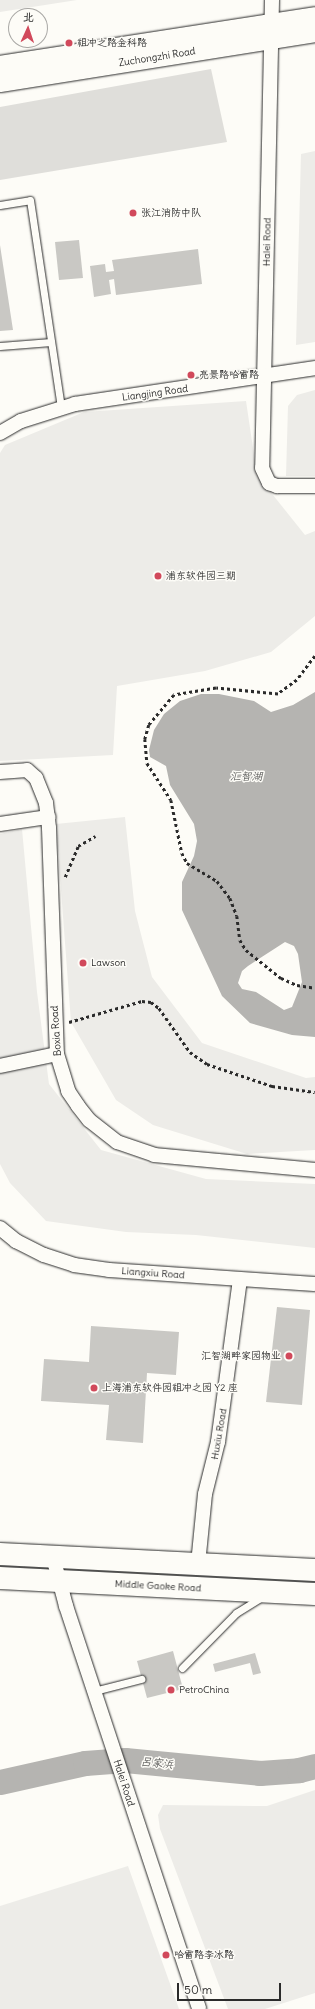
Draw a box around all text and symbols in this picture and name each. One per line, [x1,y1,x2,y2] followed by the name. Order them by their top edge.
[8,8,48,48] north arrow
[23,10,34,24] text: 北
[77,37,147,49] place label: 祖冲之路金科路
[64,38,74,48] marker: 祖冲之路金科路
[118,45,196,69] street label: Zuchongzhi Road
[141,207,201,219] place label: 张江消防中队
[128,208,138,218] marker: 张江消防中队
[261,218,273,266] street label: Halei Road
[199,369,259,381] place label: 亮景路哈雷路
[186,370,196,380] marker: 亮景路哈雷路
[121,382,189,404] street label: Liangjing Road
[166,570,236,582] place label: 浦东软件园三期
[153,571,163,581] marker: 浦东软件园三期
[230,769,262,783] water label: 汇智湖
[91,957,126,969] place label: Lawson
[78,958,88,968] marker: Lawson
[48,1005,64,1057] street label: Boxia Road
[121,1265,185,1281] street label: Liangxiu Road
[201,1350,281,1362] place label: 汇智湖畔家园物业
[284,1351,294,1361] marker: 汇智湖畔家园物业
[102,1382,238,1394] place label: 上海浦东软件园祖冲之园 Y2 座
[89,1383,99,1393] marker: 上海浦东软件园祖冲之园 Y2 座
[209,1407,229,1461] street label: Huxiu Road
[114,1578,202,1594] street label: Middle Gaoke Road
[179,1684,229,1696] place label: PetroChina
[166,1685,176,1695] marker: PetroChina
[140,1755,174,1771] water label: 吕家浜
[111,1758,137,1808] street label: Halei Road
[174,1949,234,1961] place label: 哈雷路李冰路
[161,1950,171,1960] marker: 哈雷路李冰路
[179,1975,283,2001] scale bar
[184,1982,212,1997] text: 50 m

